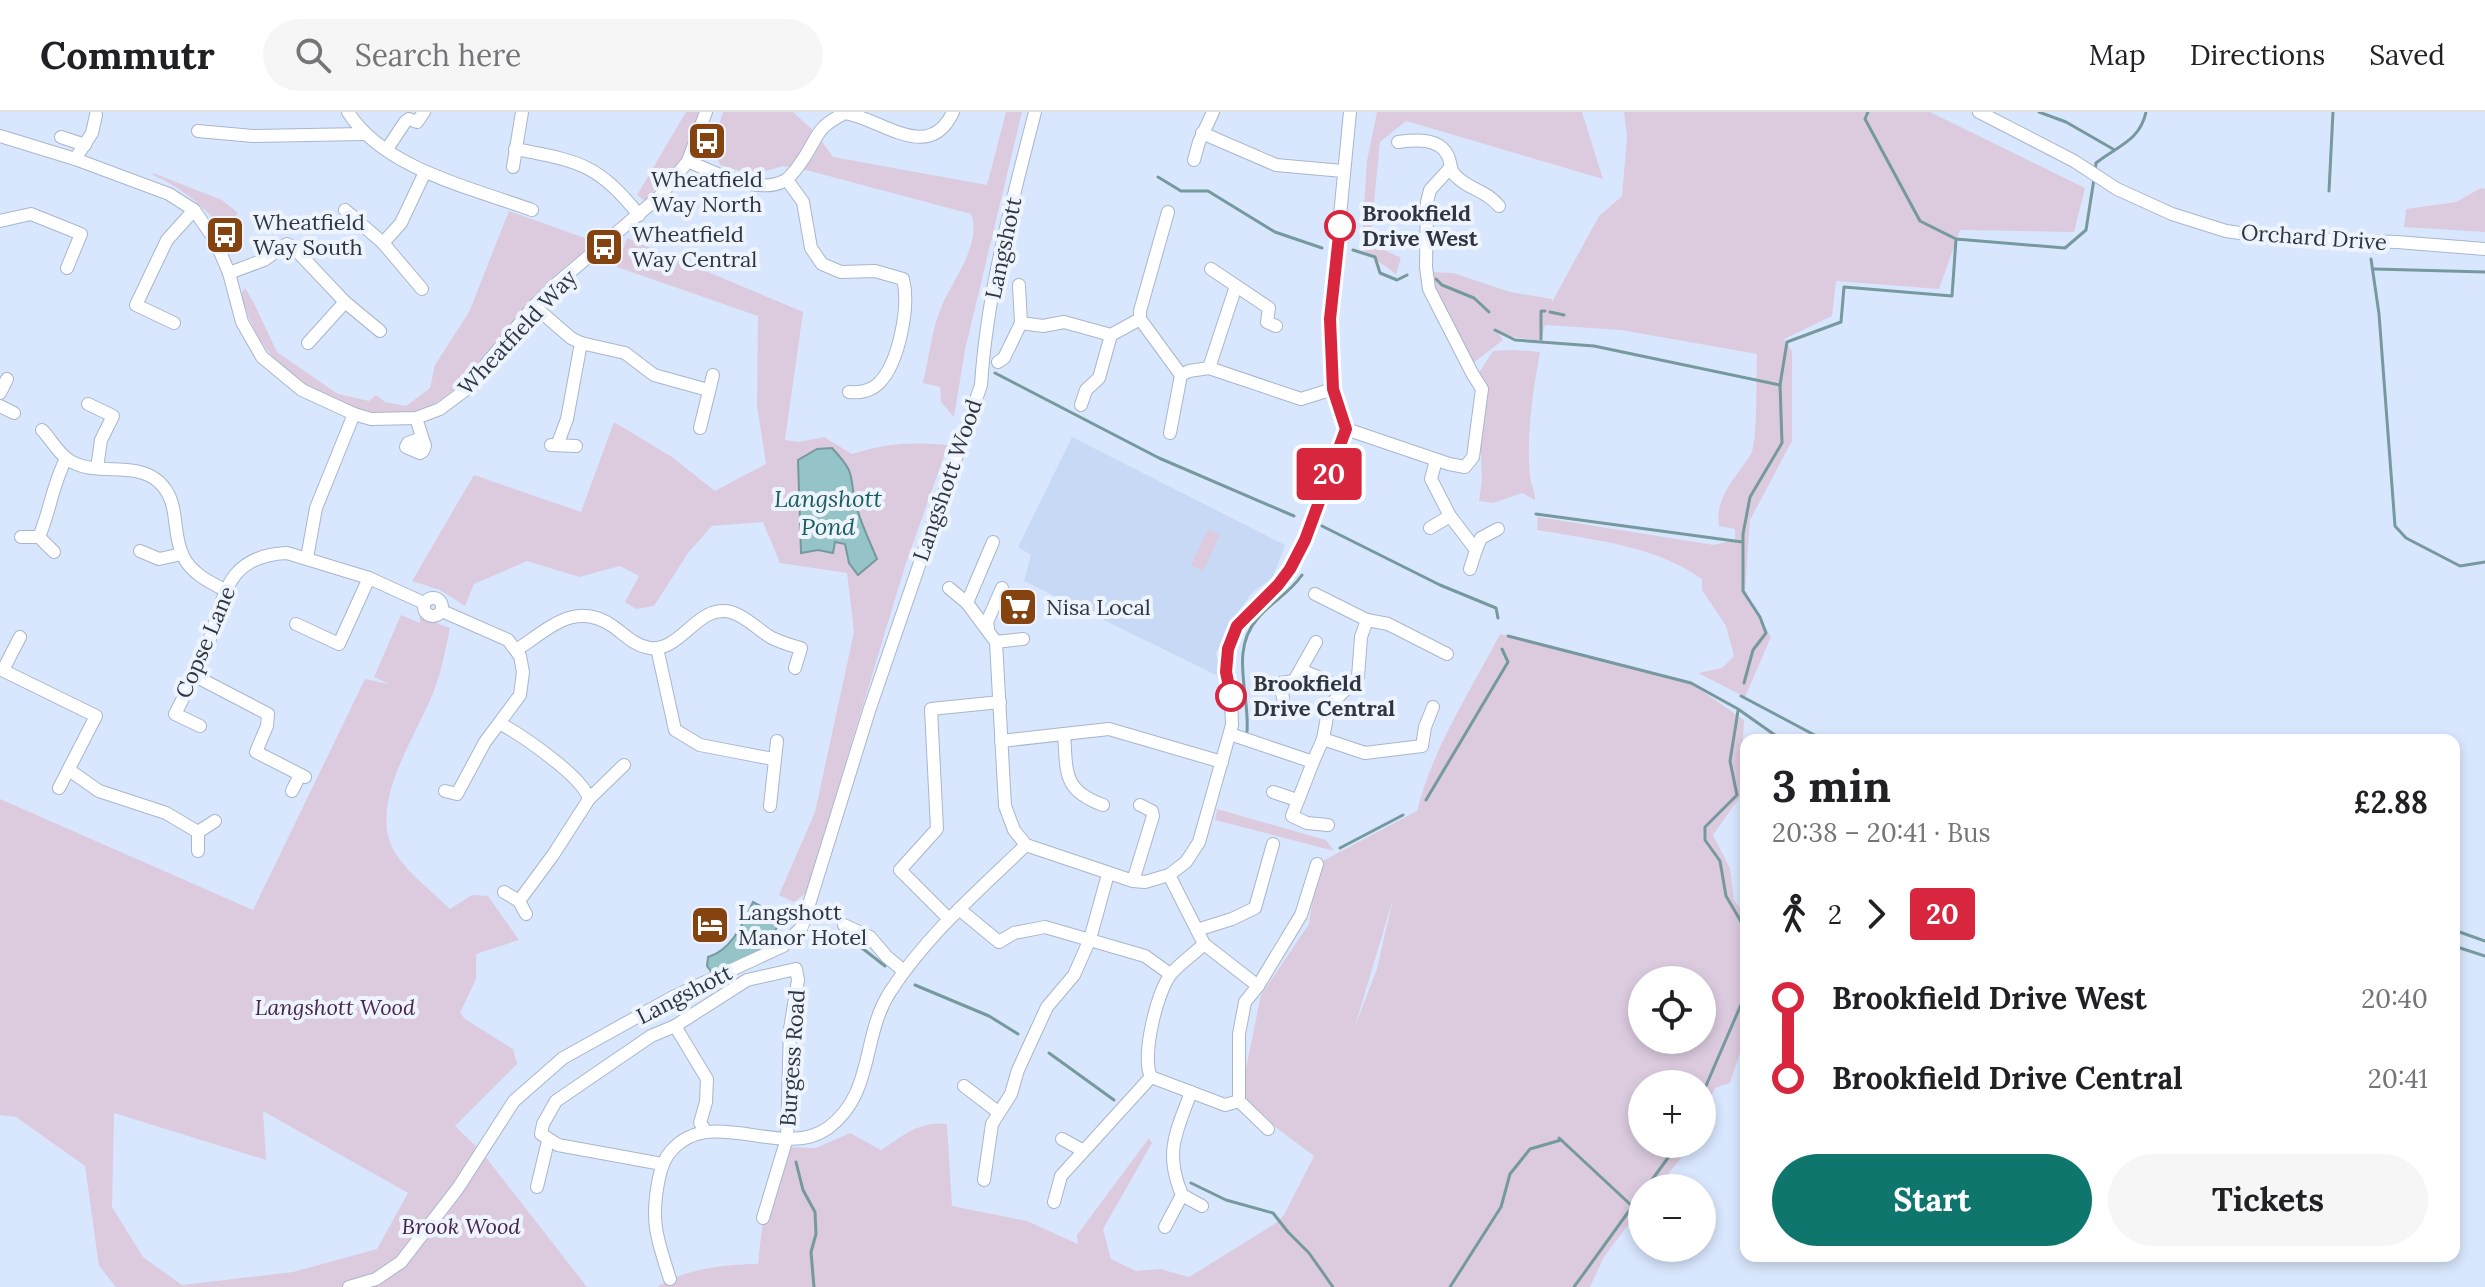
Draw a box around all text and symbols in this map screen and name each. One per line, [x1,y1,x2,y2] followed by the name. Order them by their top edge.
[263,19,823,91] search box
[40,31,215,79] text: Commutr
[291,33,335,77] icon: search
[355,36,521,74] text: Search here
[2089,37,2146,73] text: Map
[2190,37,2325,73] text: Directions
[2369,37,2445,73] text: Saved
[686,120,728,162] bus stop icon: Wheatfield Way North
[651,165,763,218] place label: Wheatfield Way North
[979,194,1028,302] street label: Langshott
[1362,199,1479,252] place label: Brookfield Drive West
[253,208,365,261] place label: Wheatfield Way South
[1325,211,1355,241] marker: Brookfield Drive West
[204,214,246,256] bus stop icon: Wheatfield Way South
[2240,218,2388,256] street label: Orchard Drive
[632,220,757,273] place label: Wheatfield Way Central
[583,226,625,268] bus stop icon: Wheatfield Way Central
[452,263,583,401] street label: Wheatfield Way
[906,395,988,565] street label: Langshott Wood
[1293,448,1365,500] line badge: 20
[1313,456,1345,492] text: 20
[774,483,882,542] water label: Langshott Pond
[169,582,241,702] street label: Copse Lane
[997,586,1039,628] supermarket icon: Nisa Local
[1046,593,1151,621] place label: Nisa Local
[1253,669,1395,722] place label: Brookfield Drive Central
[1216,681,1246,711] marker: Brookfield Drive Central
[1772,758,1891,814] text: 3 min
[2354,783,2428,821] text: £2.88
[1772,816,1991,849] text: 20:38 – 20:41 · Bus
[1772,892,1816,936] icon: walk
[1854,892,1898,936] icon: forward
[1926,896,1959,932] text: 20
[738,898,867,951] place label: Langshott Manor Hotel
[1828,898,1842,931] text: 2
[689,904,731,946] hotel icon: Langshott Manor Hotel
[632,958,737,1030] street label: Langshott
[1628,966,1716,1262] map controls
[1628,966,1716,1054] button: locate
[1832,979,2147,1017] text: Brookfield Drive West
[2361,982,2428,1015] text: 20:40
[773,989,811,1127] street label: Burgess Road
[255,993,416,1021] park label: Langshott Wood
[1832,1059,2183,1097] text: Brookfield Drive Central
[2368,1062,2428,1095] text: 20:41
[1628,1070,1716,1158] button: +
[1772,1154,2092,1246] button: Start
[2108,1154,2428,1246] button: Tickets
[1628,1174,1716,1262] button: −
[401,1212,521,1240] park label: Brook Wood

